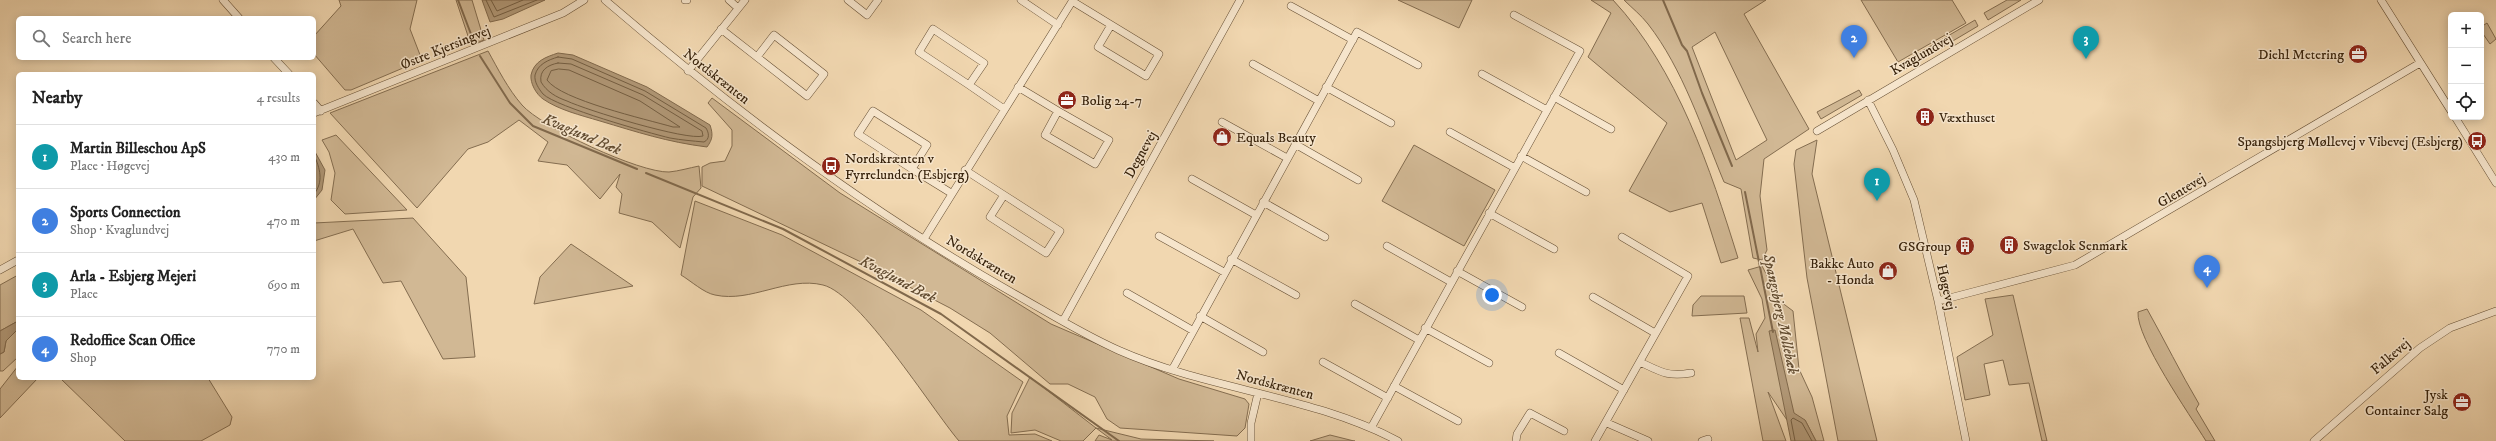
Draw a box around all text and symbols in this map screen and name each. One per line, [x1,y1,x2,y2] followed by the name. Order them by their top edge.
[2448,12,2484,120] map controls
[2448,12,2484,48] button: +
[16,16,316,60] search box
[398,22,493,74] street label: Østre Kjersingvej
[1841,25,1867,58] pin: 2
[2073,26,2099,59] pin: 3
[30,27,52,49] icon: search
[62,29,131,48] text: Search here
[1887,30,1956,80] street label: Kvaglundvej
[2347,43,2369,65] office icon: Diehl Metering
[679,45,754,109] street label: Nordskrænten
[2258,46,2344,64] place label: Diehl Metering
[2448,48,2484,84] button: −
[2448,84,2484,120] button: locate
[32,87,82,109] text: Nearby
[1056,89,1078,111] office icon: Bolig 24-7
[257,90,300,106] text: 4 results
[1081,92,1142,110] place label: Bolig 24-7
[1914,106,1936,128] building icon: Væxthuset
[539,109,625,160] water label: Kvaglund Bæk
[1938,109,1996,127] place label: Væxthuset
[1211,126,1233,148] shop icon: Equals Beauty
[1121,128,1161,181] street label: Degnevej
[1236,129,1316,147] place label: Equals Beauty
[2466,130,2488,152] bus stop icon: Spangsbjerg Møllevej v Vibevej (Esbjerg)
[2237,133,2463,151] place label: Spangsbjerg Møllevej v Vibevej (Esbjerg)
[70,139,206,158] text: Martin Billeschou ApS
[43,149,47,165] text: 1
[268,149,300,165] text: 430 m
[845,150,969,184] place label: Nordskrænten v Fyrrelunden (Esbjerg)
[820,155,842,177] bus stop icon: Nordskrænten v Fyrrelunden (Esbjerg)
[70,158,150,174] text: Place · Høgevej
[1864,168,1890,201] pin: 1
[2154,170,2209,212] street label: Glentevej
[70,203,181,222] text: Sports Connection
[42,213,48,229] text: 2
[267,213,300,229] text: 470 m
[70,222,169,238] text: Shop · Kvaglundvej
[943,232,1021,288] street label: Nordskrænten
[1998,234,2020,256] building icon: Swagelok Senmark
[1954,235,1976,257] building icon: GSGroup
[2023,237,2128,255] place label: Swagelok Senmark
[1898,238,1951,256] place label: GSGroup
[855,251,940,308] water label: Kvaglund Bæk
[1758,251,1803,377] water label: Spangsbjerg Møllebæk
[1810,255,1874,289] place label: Bakke Auto - Honda
[2194,255,2220,288] pin: 4
[1877,260,1899,282] shop icon: Bakke Auto - Honda
[1932,263,1960,312] street label: Høgevej
[70,267,196,286] text: Arla - Esbjerg Mejeri
[43,277,47,293] text: 3
[267,277,300,293] text: 690 m
[1482,285,1502,305] your location
[70,286,98,302] text: Place
[70,331,195,350] text: Redoffice Scan Office
[2367,335,2414,379] street label: Falkevej
[41,341,49,357] text: 4
[267,341,300,357] text: 770 m
[70,350,96,366] text: Shop
[1234,366,1316,404] street label: Nordskrænten
[2365,386,2448,420] place label: Jysk Container Salg
[2451,391,2473,413] office icon: Jysk Container Salg

